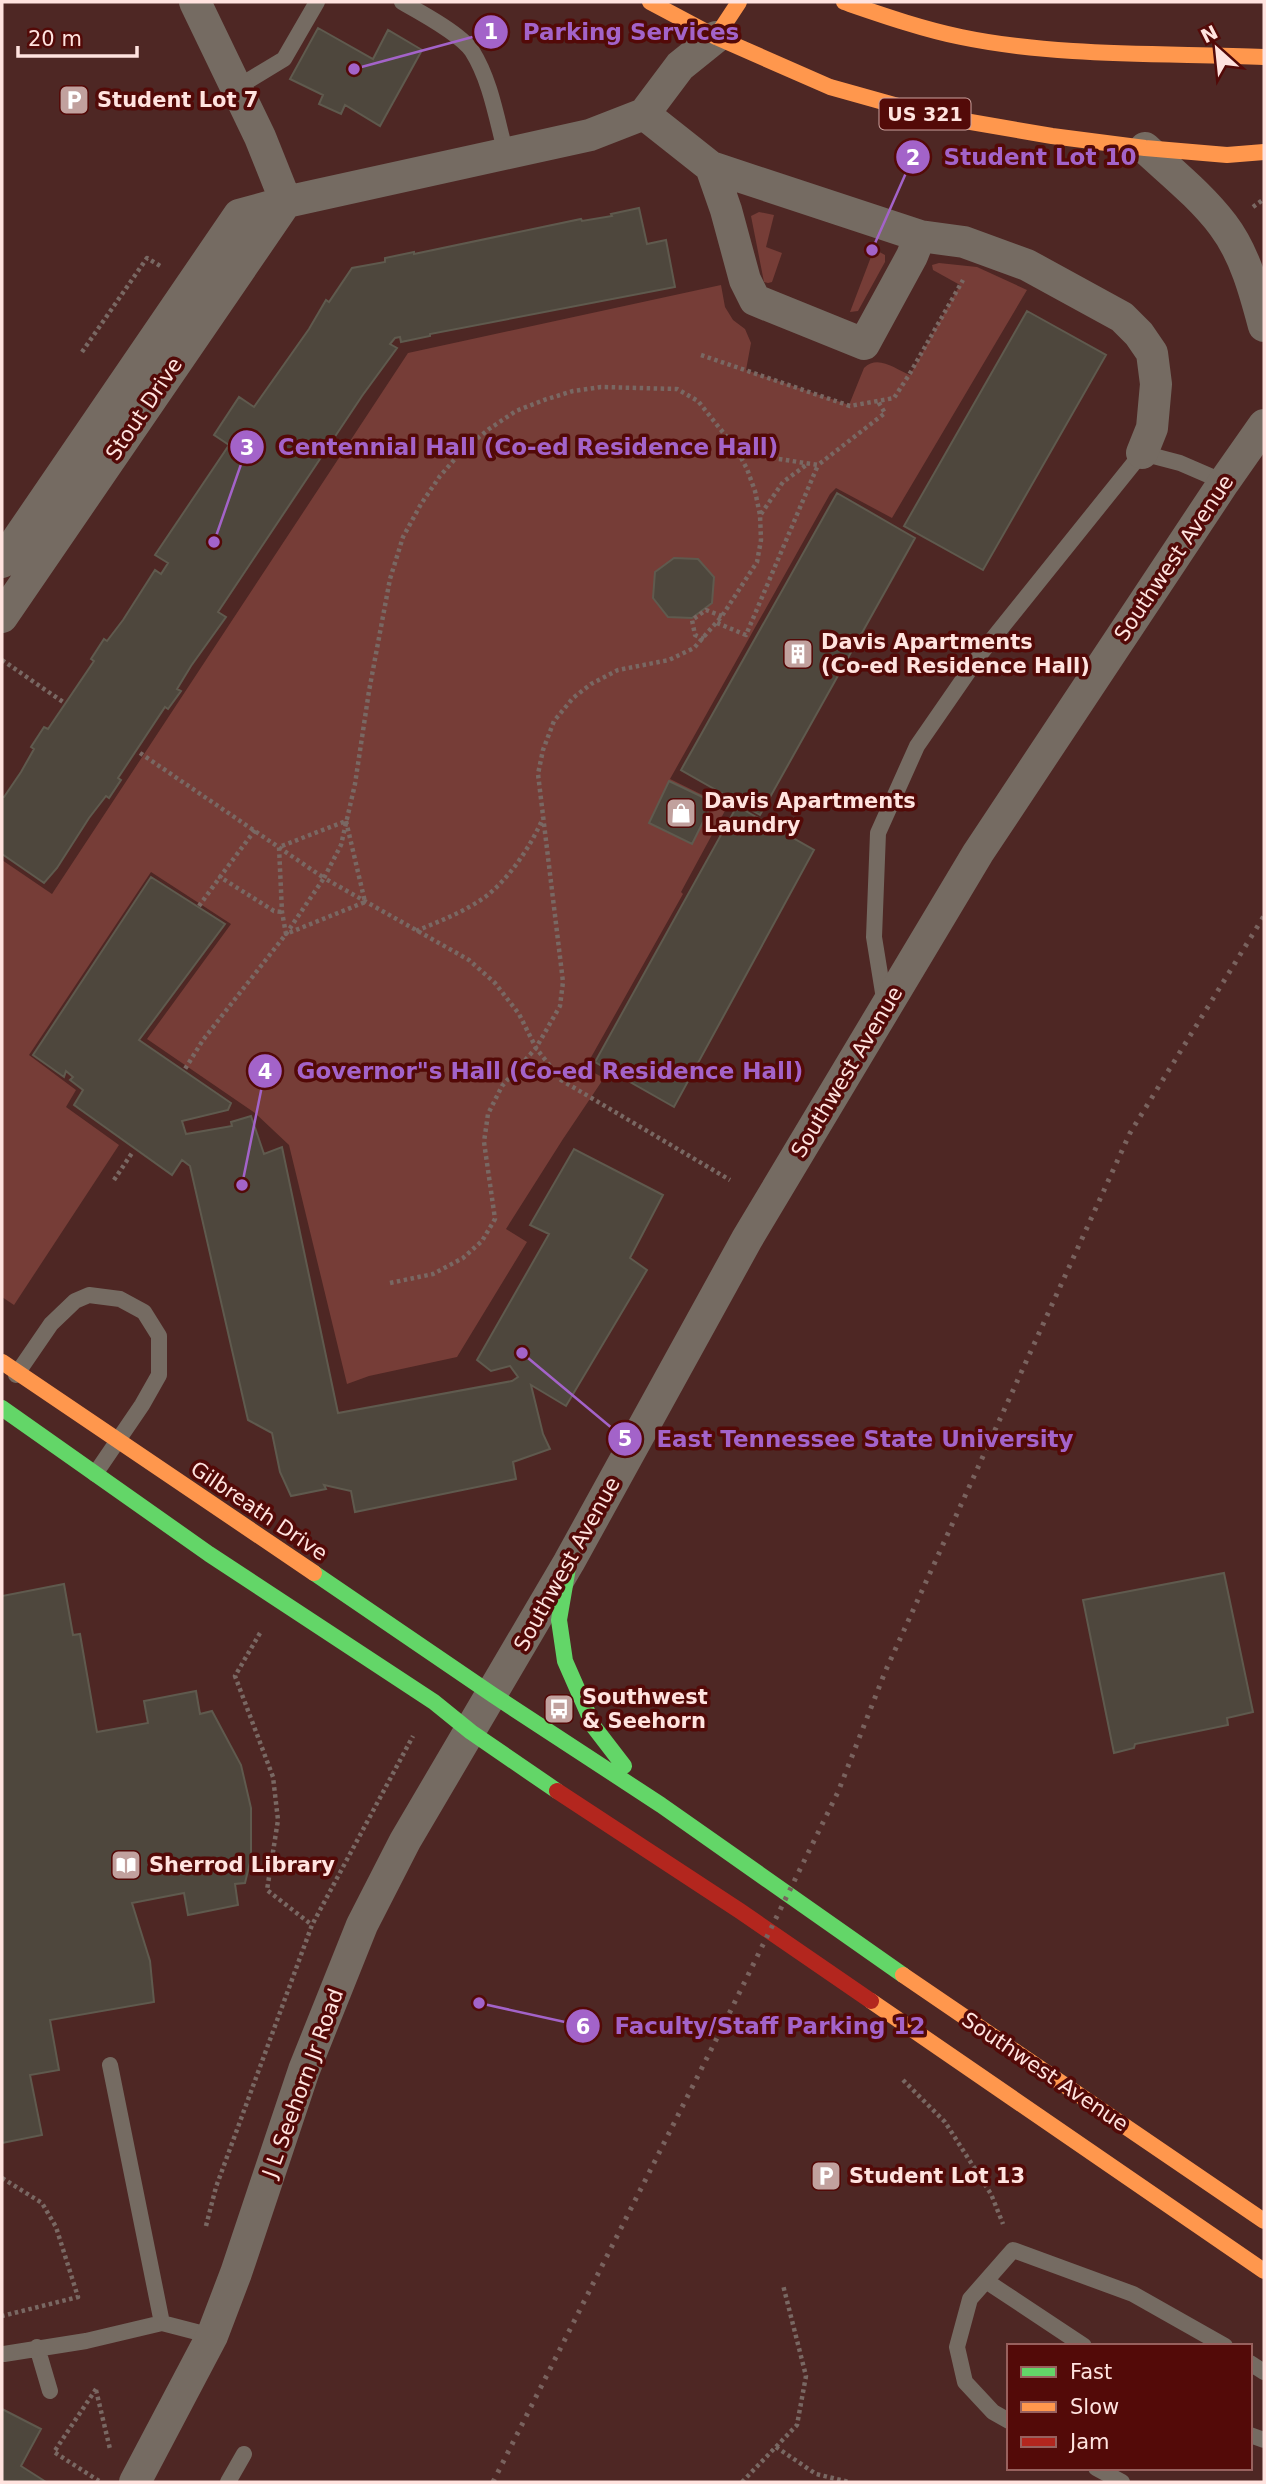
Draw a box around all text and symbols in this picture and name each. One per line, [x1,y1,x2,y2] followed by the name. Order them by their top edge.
[473,10,753,54] callout: Parking Services
[18,14,136,58] scale bar
[1182,14,1252,84] north arrow
[523,19,739,45] text: Parking Services
[484,20,498,44] text: 1
[1197,20,1221,47] text: N
[28,27,82,51] text: 20 m
[57,83,91,117] parking icon: Student Lot 7
[97,88,258,112] place label: Student Lot 7
[880,98,970,130] road number: US 321
[895,135,1151,179] callout: Student Lot 10
[944,144,1136,170] text: Student Lot 10
[906,146,920,170] text: 2
[101,353,187,465] street label: Stout Drive
[229,425,793,469] callout: Centennial Hall (Co-ed Residence Hall)
[278,434,778,460] text: Centennial Hall (Co-ed Residence Hall)
[240,436,254,460] text: 3
[1110,470,1238,646] street label: Southwest Avenue
[821,630,1090,678] place label: Davis Apartments (Co-ed Residence Hall)
[781,637,815,671] building icon: Davis Apartments (Co-ed Residence Hall)
[704,789,916,837] place label: Davis Apartments Laundry
[664,796,698,830] shop icon: Davis Apartments Laundry
[786,982,908,1162] street label: Southwest Avenue
[247,1049,817,1093] callout: Governor"s Hall (Co-ed Residence Hall)
[297,1058,803,1084] text: Governor"s Hall (Co-ed Residence Hall)
[258,1060,272,1084] text: 4
[607,1417,1088,1461] callout: East Tennessee State University
[656,1426,1074,1452] text: East Tennessee State University
[618,1427,632,1451] text: 5
[186,1456,332,1566] street label: Gilbreath Drive
[509,1473,625,1655] street label: Southwest Avenue
[582,1685,708,1733] place label: Southwest & Seehorn
[542,1692,576,1726] bus stop icon: Southwest & Seehorn
[109,1848,143,1882] library icon: Sherrod Library
[149,1853,335,1877] place label: Sherrod Library
[257,1985,348,2182] street label: J L Seehorn Jr Road
[566,2004,940,2048] callout: Faculty/Staff Parking 12
[957,2008,1133,2136] street label: Southwest Avenue
[614,2013,926,2039] text: Faculty/Staff Parking 12
[576,2015,590,2039] text: 6
[809,2159,843,2193] parking icon: Student Lot 13
[849,2164,1025,2188] place label: Student Lot 13
[1007,2344,1252,2470] legend
[1070,2360,1112,2384] text: Fast
[1070,2395,1119,2419] text: Slow
[1068,2430,1110,2454] text: Jam

